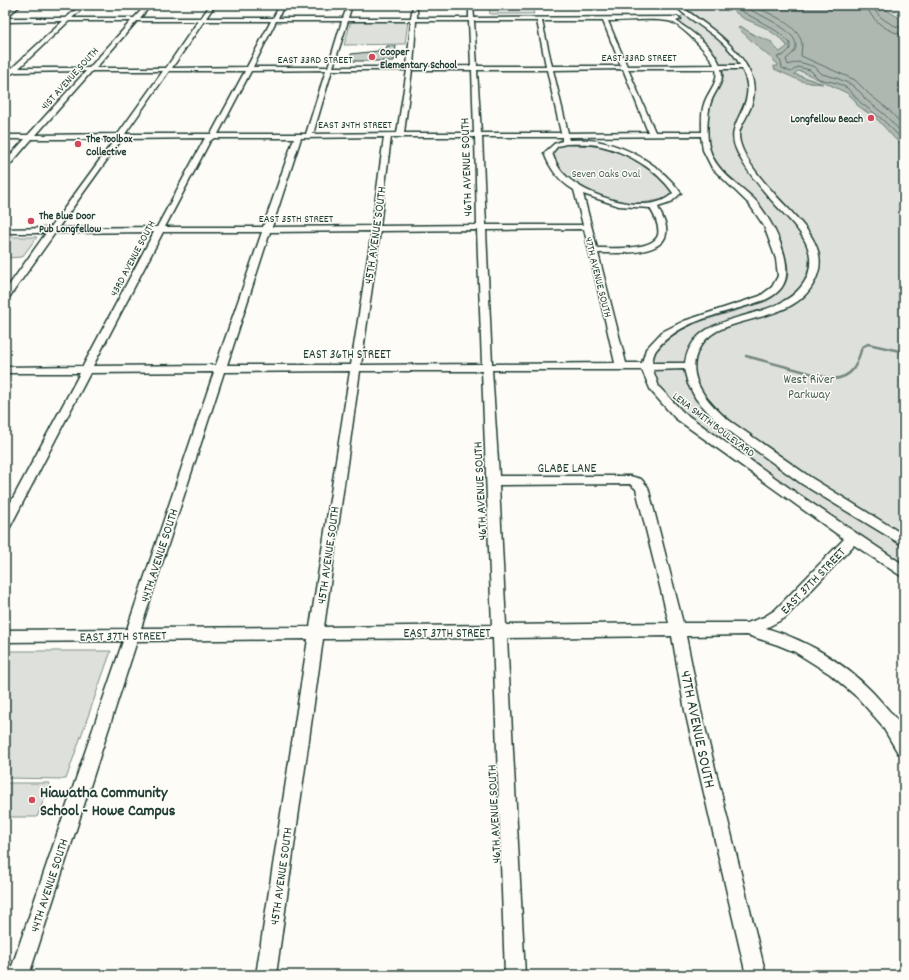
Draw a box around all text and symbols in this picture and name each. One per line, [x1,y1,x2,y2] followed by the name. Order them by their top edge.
[38,44,103,114] street label: 41ST AVENUE SOUTH
[380,45,457,74] place label: Cooper Elementary School
[601,51,677,67] street label: EAST 33RD STREET
[367,52,377,62] marker: Cooper Elementary School
[277,53,353,69] street label: EAST 33RD STREET
[791,112,863,128] place label: Longfellow Beach
[866,113,876,123] marker: Longfellow Beach
[456,117,479,217] street label: 46TH AVENUE SOUTH
[318,118,392,134] street label: EAST 34TH STREET
[86,132,133,161] place label: The Toolbox Collective
[73,139,83,149] marker: The Toolbox Collective
[572,167,641,183] park label: Seven Oaks Oval
[360,185,393,285] street label: 45TH AVENUE SOUTH
[39,209,101,238] place label: The Blue Door Pub Longfellow
[259,212,334,228] street label: EAST 35TH STREET
[26,216,36,226] marker: The Blue Door Pub Longfellow
[107,218,161,300] street label: 43RD AVENUE SOUTH
[579,236,615,319] street label: 47TH AVENUE SOUTH
[303,346,391,365] street label: EAST 36TH STREET
[783,371,835,405] park label: West River Parkway
[668,389,758,462] street label: LENA SMITH BOULEVARD
[469,441,494,541] street label: 46TH AVENUE SOUTH
[538,460,596,479] street label: GLABE LANE
[313,505,346,605] street label: 45TH AVENUE SOUTH
[136,506,185,605] street label: 44TH AVENUE SOUTH
[777,544,851,620] street label: EAST 37TH STREET
[404,625,490,644] street label: EAST 37TH STREET
[80,627,167,648] street label: EAST 37TH STREET
[673,669,720,791] street label: 47TH AVENUE SOUTH
[483,764,508,864] street label: 46TH AVENUE SOUTH
[40,782,176,823] place label: Hiawatha Community School - Howe Campus
[27,795,37,805] marker: Hiawatha Community School - Howe Campus
[266,826,299,926] street label: 45TH AVENUE SOUTH
[26,836,75,935] street label: 44TH AVENUE SOUTH

